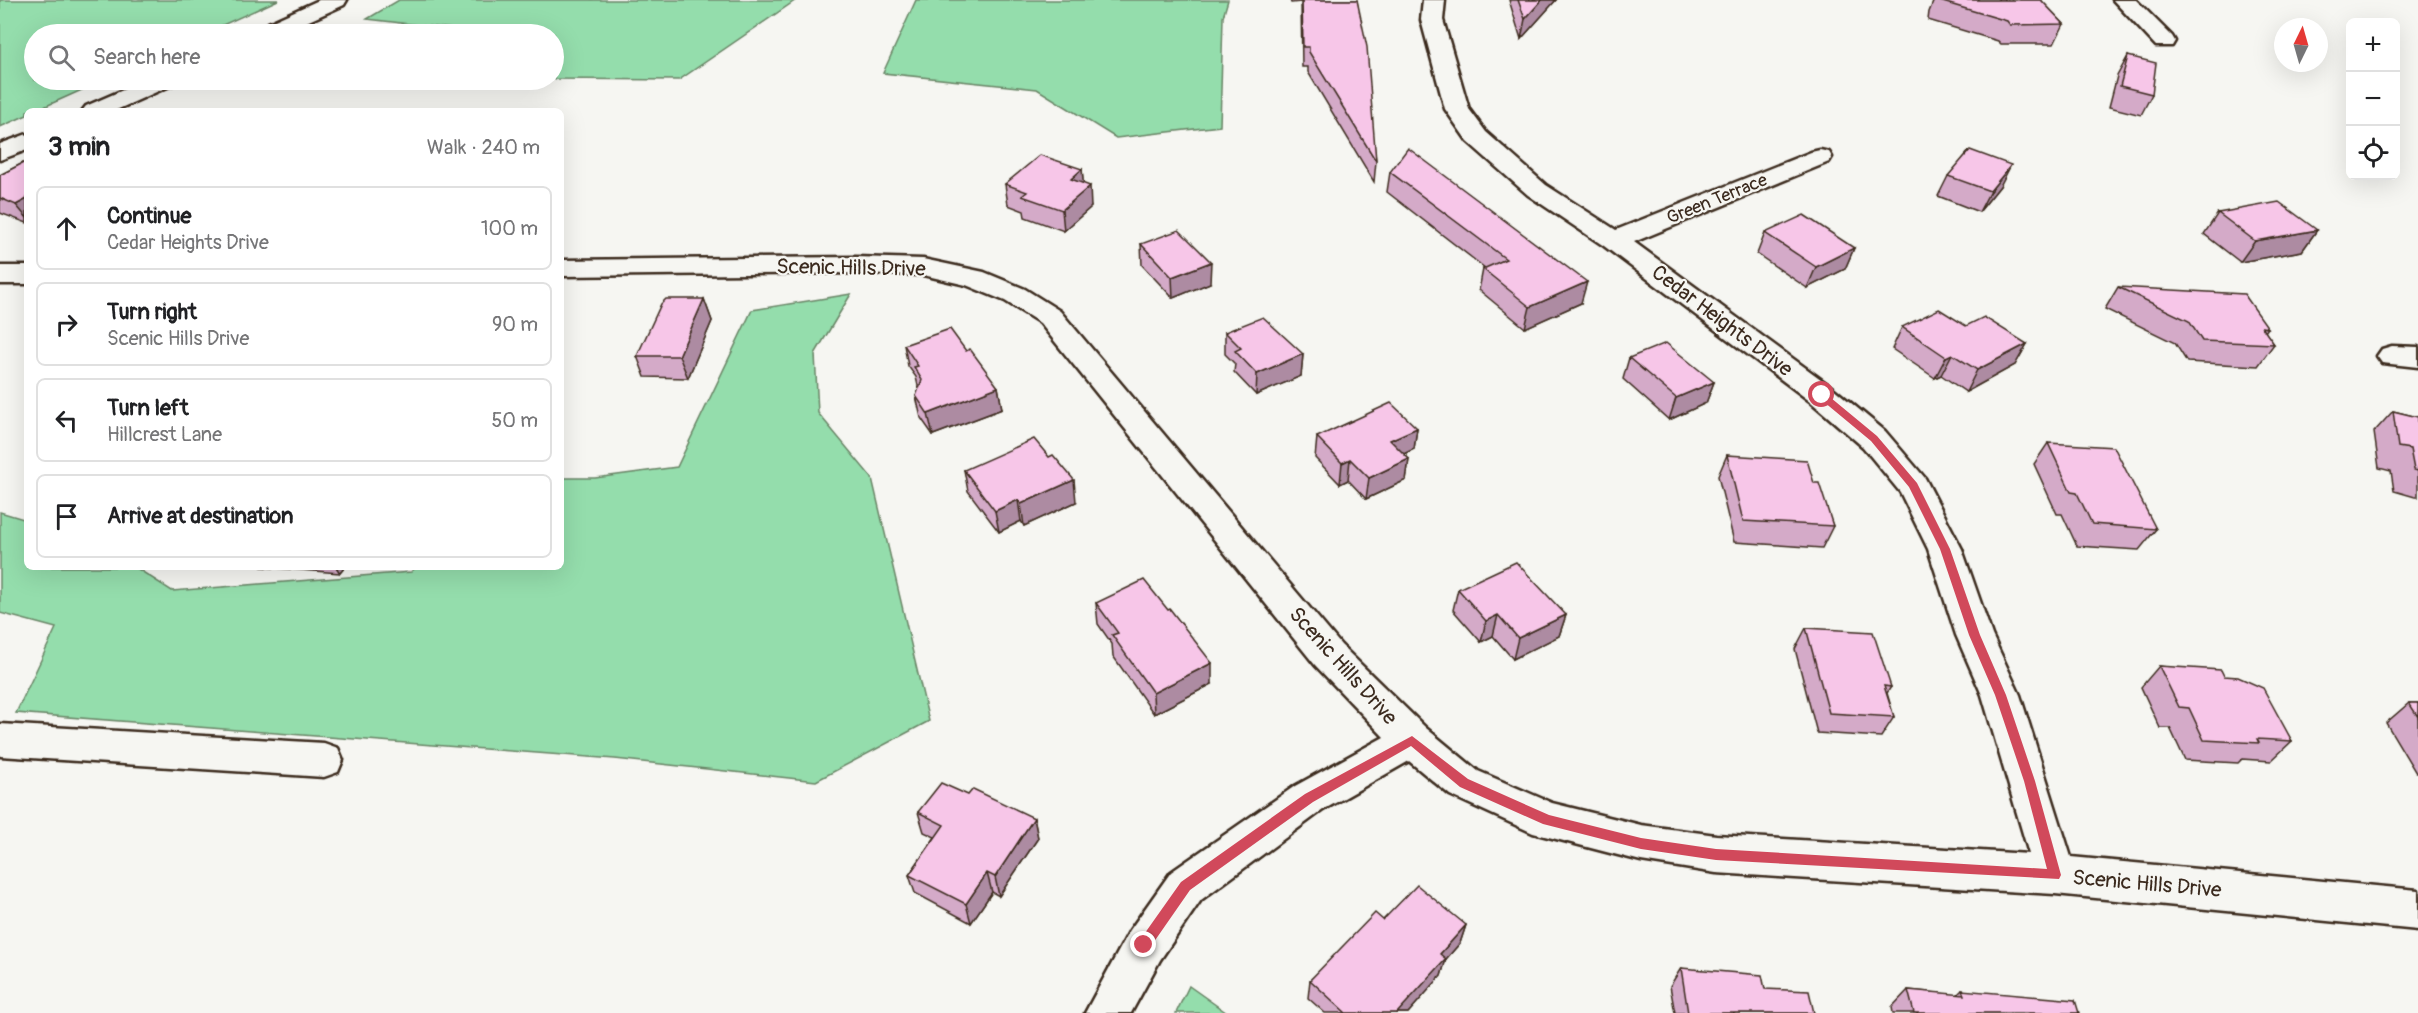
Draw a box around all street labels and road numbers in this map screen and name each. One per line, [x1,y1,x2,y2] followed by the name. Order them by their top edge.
[1663,168,1771,230] street label: Green Terrace
[776,253,927,283] street label: Scenic Hills Drive
[1646,259,1798,383] street label: Cedar Heights Drive
[1283,601,1403,731] street label: Scenic Hills Drive
[2071,864,2223,904] street label: Scenic Hills Drive

